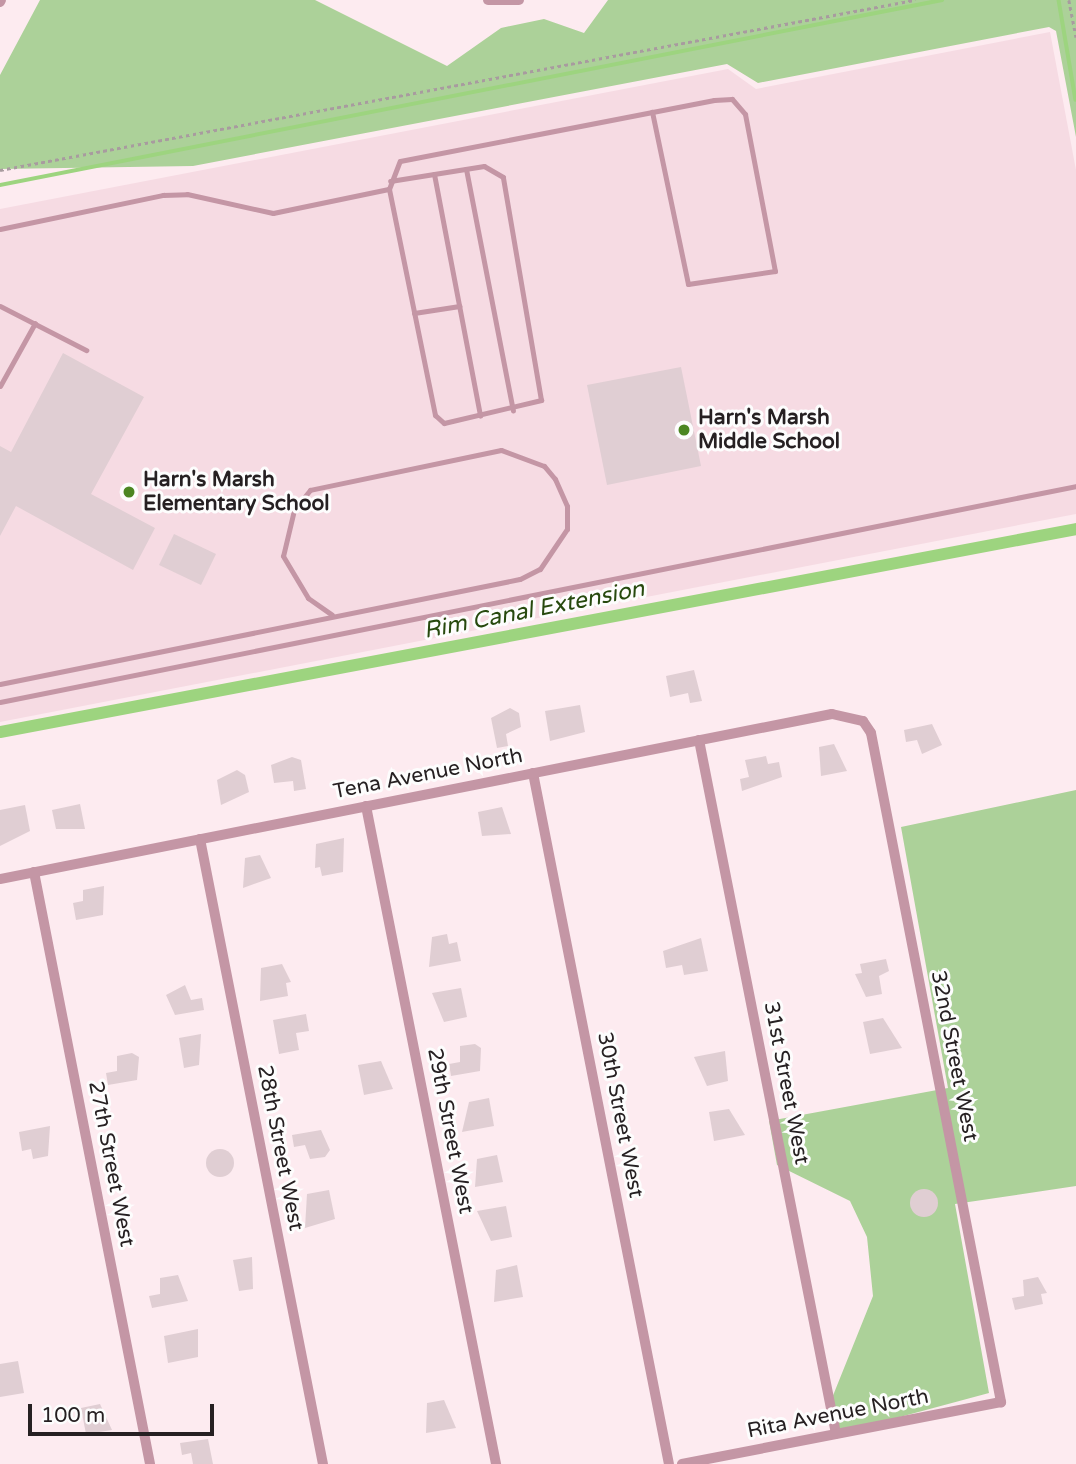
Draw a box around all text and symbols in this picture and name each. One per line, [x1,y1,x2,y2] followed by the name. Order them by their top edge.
[698,405,840,455] place label: Harn's Marsh Middle School
[676,422,692,438] marker: Harn's Marsh Middle School
[143,467,330,517] place label: Harn's Marsh Elementary School
[121,484,137,500] marker: Harn's Marsh Elementary School
[421,575,647,645] water label: Rim Canal Extension
[331,743,525,805] street label: Tena Avenue North
[925,968,983,1144] street label: 32nd Street West
[758,999,814,1167] street label: 31st Street West
[592,1030,648,1200] street label: 30th Street West
[422,1046,478,1216] street label: 29th Street West
[252,1063,308,1233] street label: 28th Street West
[83,1079,139,1249] street label: 27th Street West
[745,1384,931,1444] street label: Rita Avenue North
[32,1390,217,1434] scale bar
[41,1403,105,1428] text: 100 m

